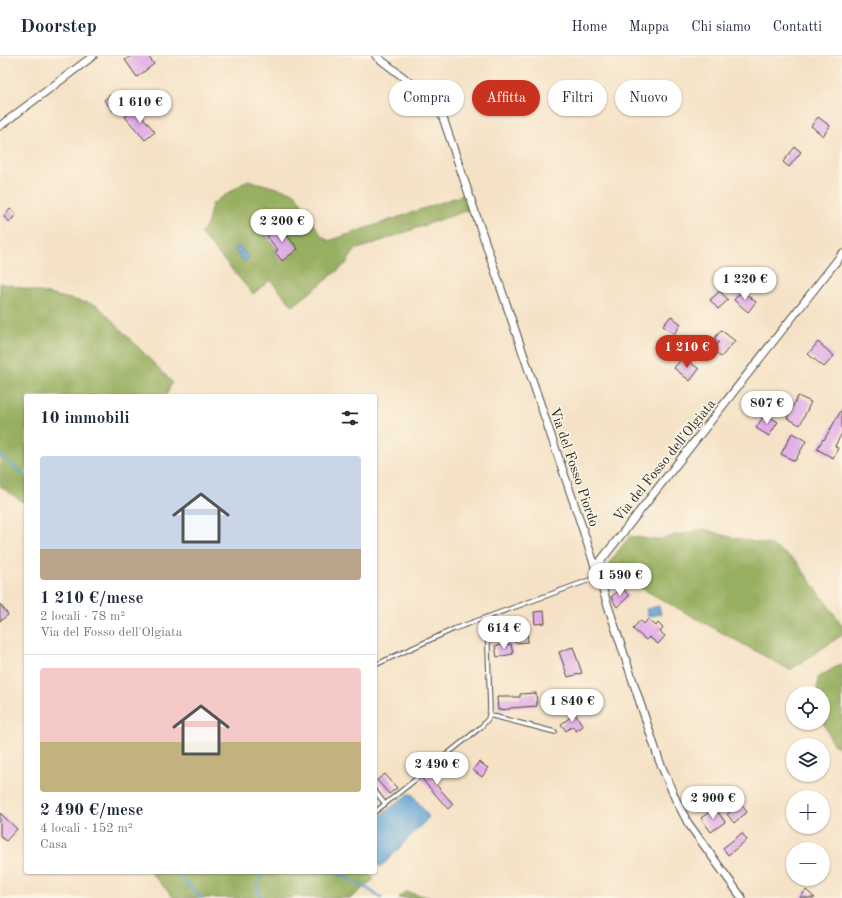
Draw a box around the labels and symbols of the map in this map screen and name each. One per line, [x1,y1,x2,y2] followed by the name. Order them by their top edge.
[103,90,177,124] pin: 1 610 €
[245,209,319,243] pin: 2 200 €
[708,267,782,301] pin: 1 220 €
[650,335,724,369] pin: 1 210 €
[739,391,795,425] pin: 807 €
[611,397,718,524] street label: Via del Fosso dell'Olgiata
[547,406,601,529] street label: Via del Fosso Piordo
[583,563,657,597] pin: 1 590 €
[476,616,532,650] pin: 614 €
[535,689,609,723] pin: 1 840 €
[400,752,474,786] pin: 2 490 €
[676,786,750,820] pin: 2 900 €

